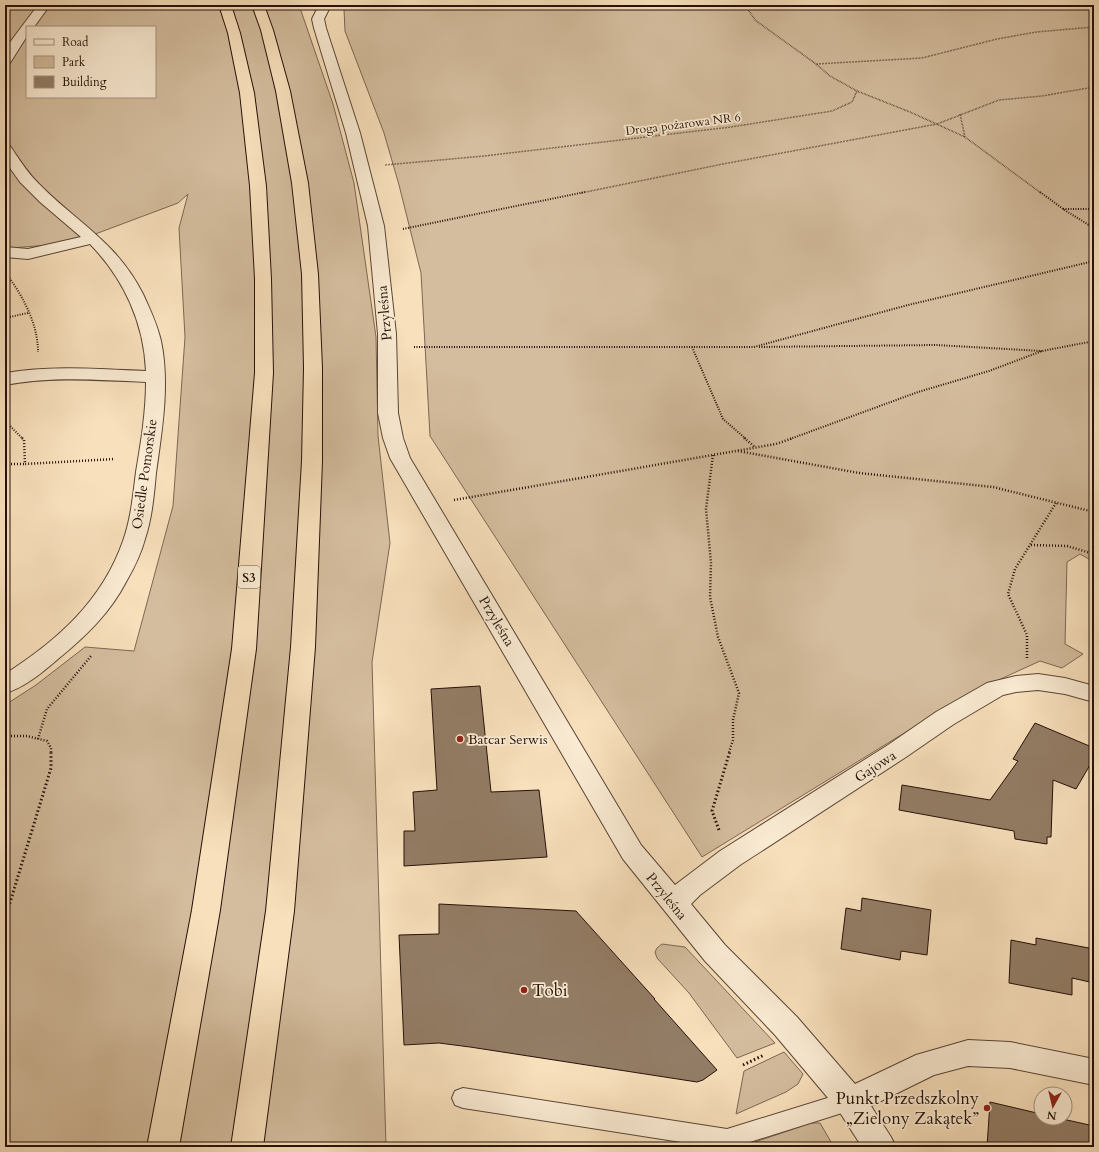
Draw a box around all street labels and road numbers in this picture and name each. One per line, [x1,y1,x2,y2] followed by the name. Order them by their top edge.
[624,109,742,139] street label: Droga pożarowa NR 6
[373,284,396,342] street label: Przyleśna
[127,418,162,530] street label: Osiedle Pomorskie
[238,566,260,588] road number: S3
[474,593,519,650] street label: Przyleśna
[851,746,900,787] street label: Gajowa
[642,869,692,924] street label: Przyleśna

